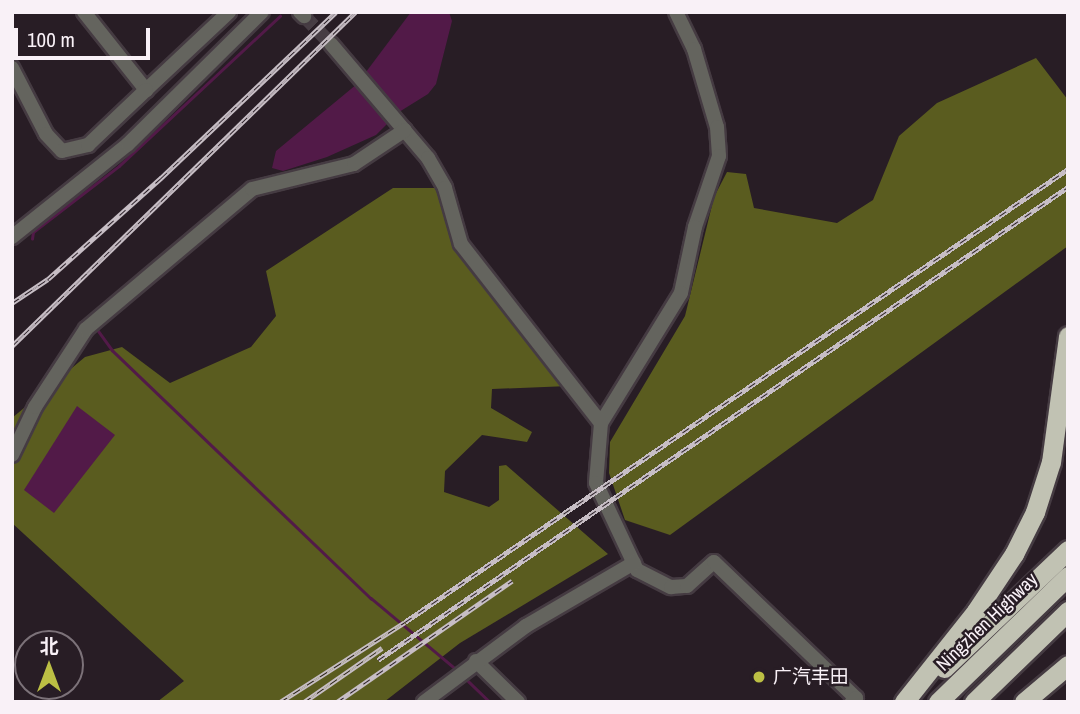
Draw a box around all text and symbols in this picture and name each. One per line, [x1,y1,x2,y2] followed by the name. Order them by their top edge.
[18,14,154,58] scale bar
[27,25,75,54] text: 100 m
[932,568,1042,676] street label: Ningzhen Highway
[14,630,84,700] north arrow
[39,633,59,659] text: 北
[773,666,849,688] place label: 广汽丰田
[751,669,767,685] marker: 广汽丰田

